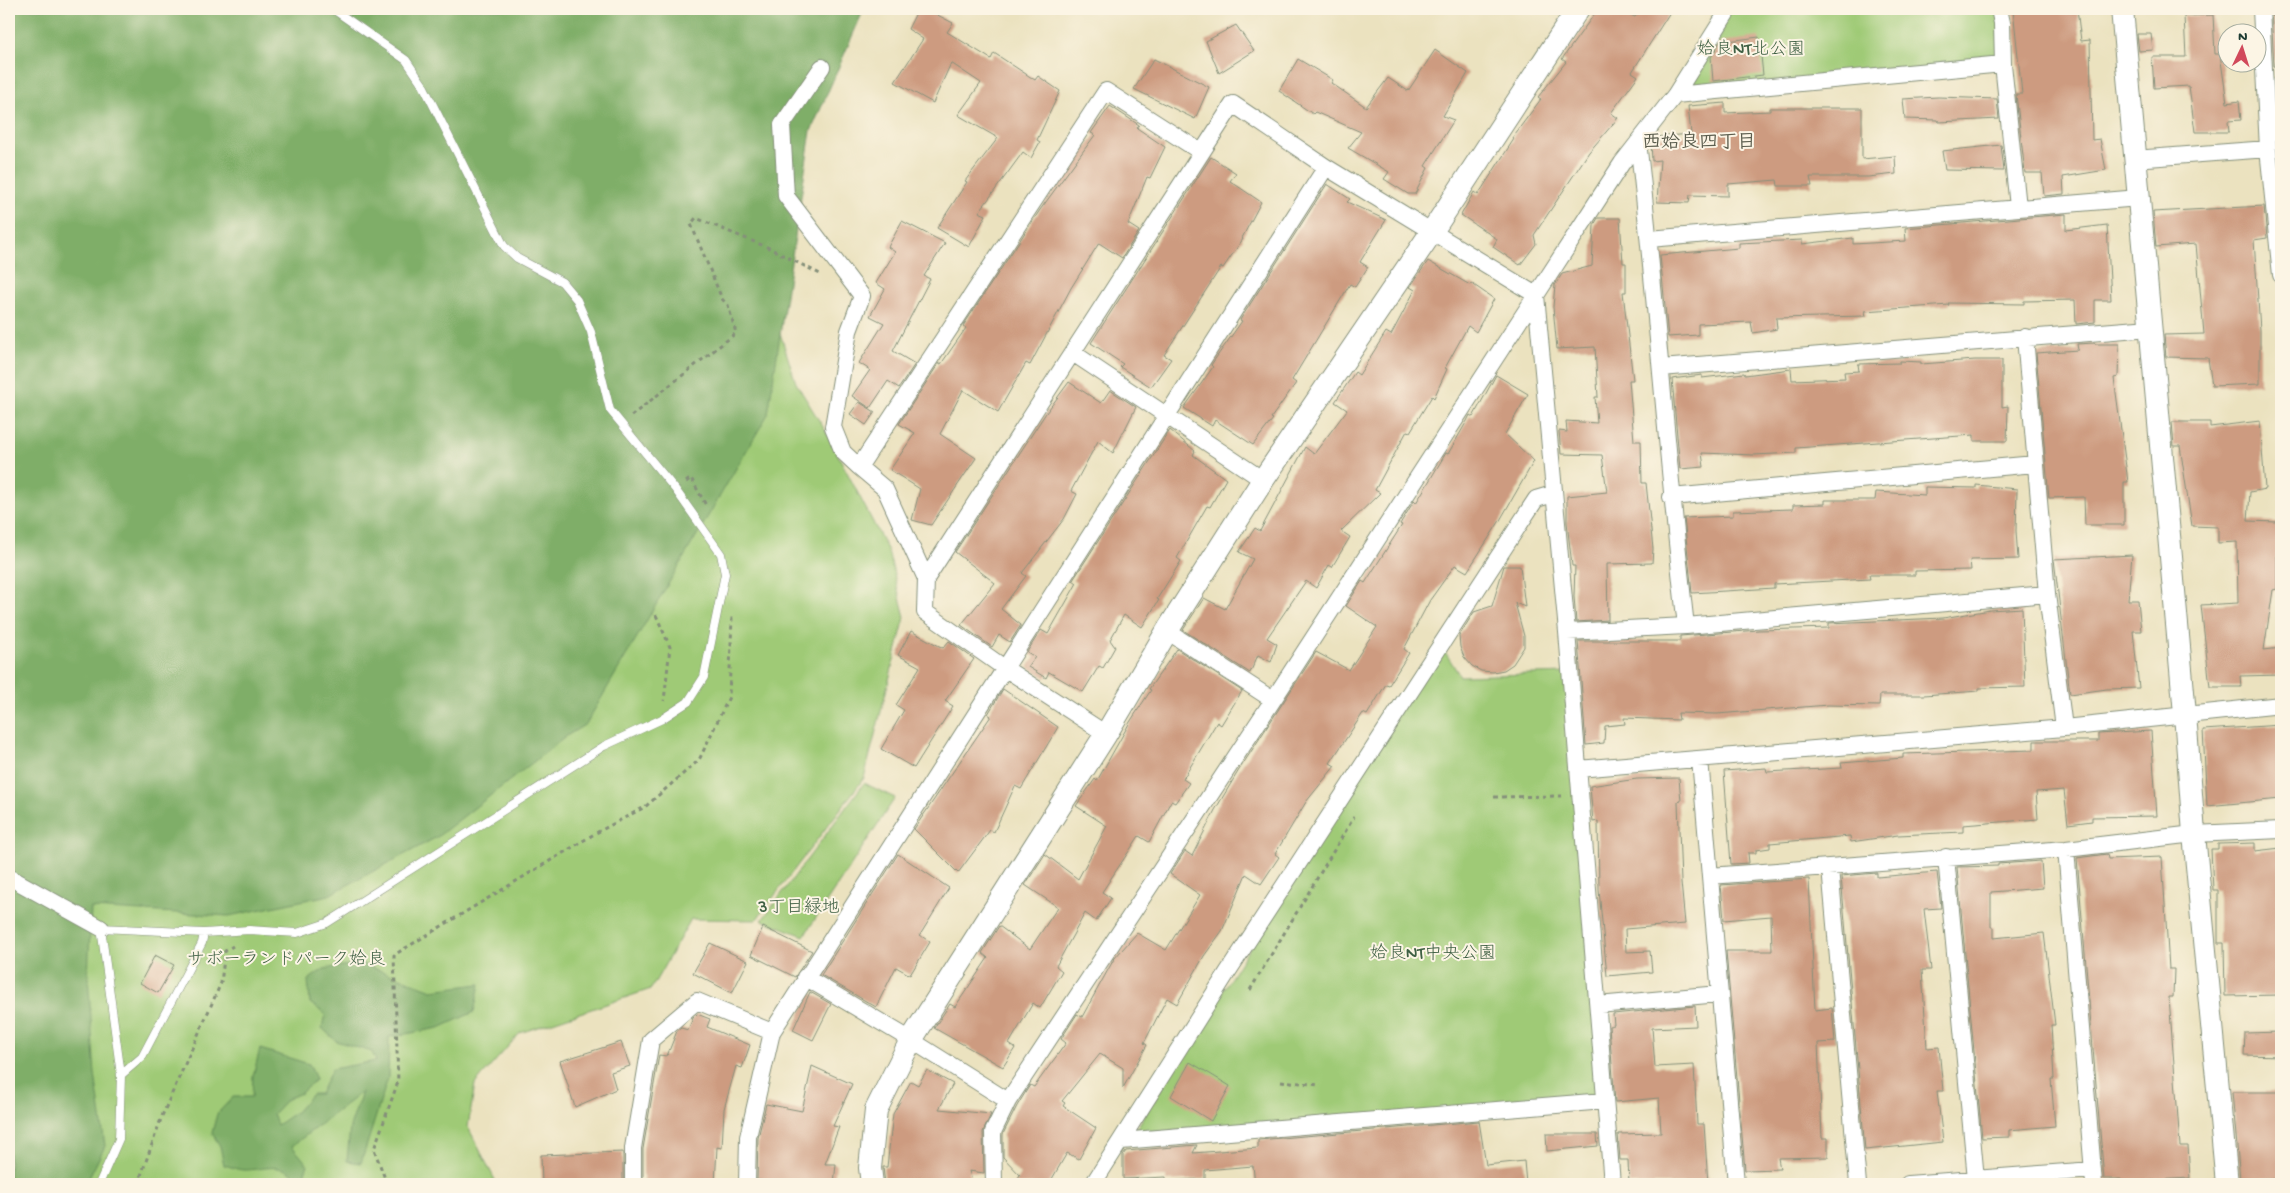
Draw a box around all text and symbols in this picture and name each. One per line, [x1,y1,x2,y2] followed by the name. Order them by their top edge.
[2218,22,2268,72] north arrow
[2238,29,2248,46] text: N
[1697,39,1805,61] park label: 姶良NT北公園
[1642,131,1756,155] district label: 西姶良四丁目
[757,897,840,919] park label: 3丁目緑地
[1370,943,1496,965] park label: 姶良NT中央公園
[187,949,385,971] park label: サボーランドパーク姶良

